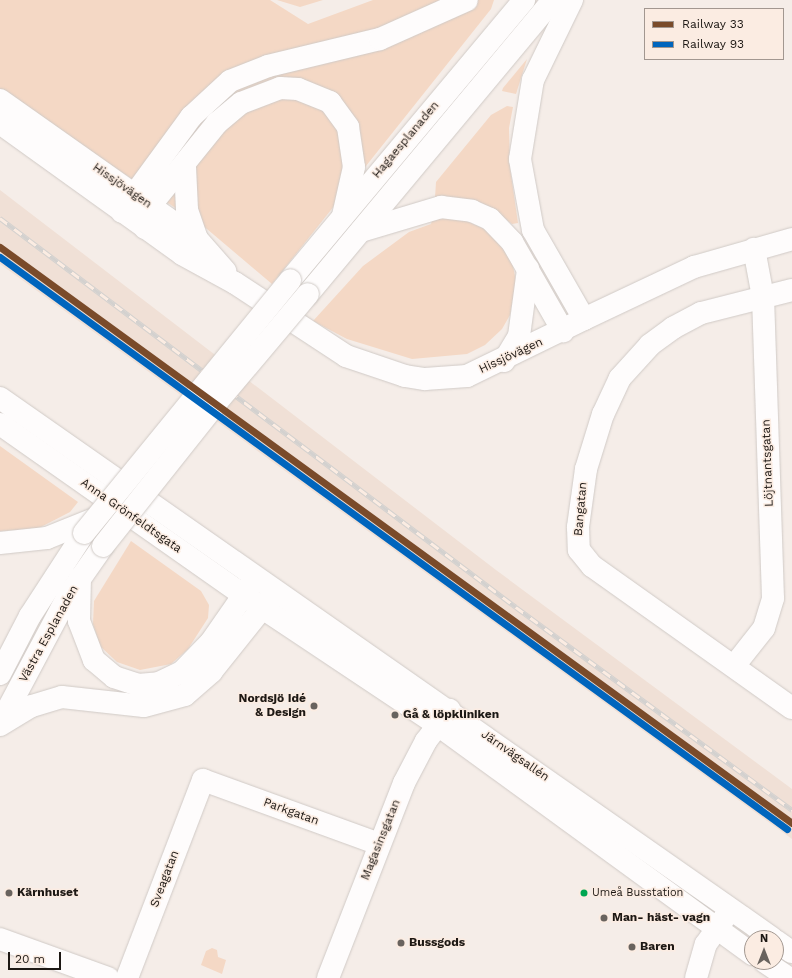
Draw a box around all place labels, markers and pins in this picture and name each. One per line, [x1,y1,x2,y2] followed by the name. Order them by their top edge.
[239,692,306,720] place label: Nordsjö Idé & Design
[309,701,319,711] marker: Nordsjö Idé & Design
[403,708,499,722] place label: Gå & löpkliniken
[390,710,400,720] marker: Gå & löpkliniken
[17,886,78,900] place label: Kärnhuset
[592,886,684,900] place label: Umeå Busstation
[4,888,14,898] marker: Kärnhuset
[579,888,589,898] marker: Umeå Busstation
[612,911,710,925] place label: Man- häst- vagn
[599,913,609,923] marker: Man- häst- vagn
[409,936,465,950] place label: Bussgods
[396,938,406,948] marker: Bussgods
[640,940,675,954] place label: Baren
[627,942,637,952] marker: Baren

